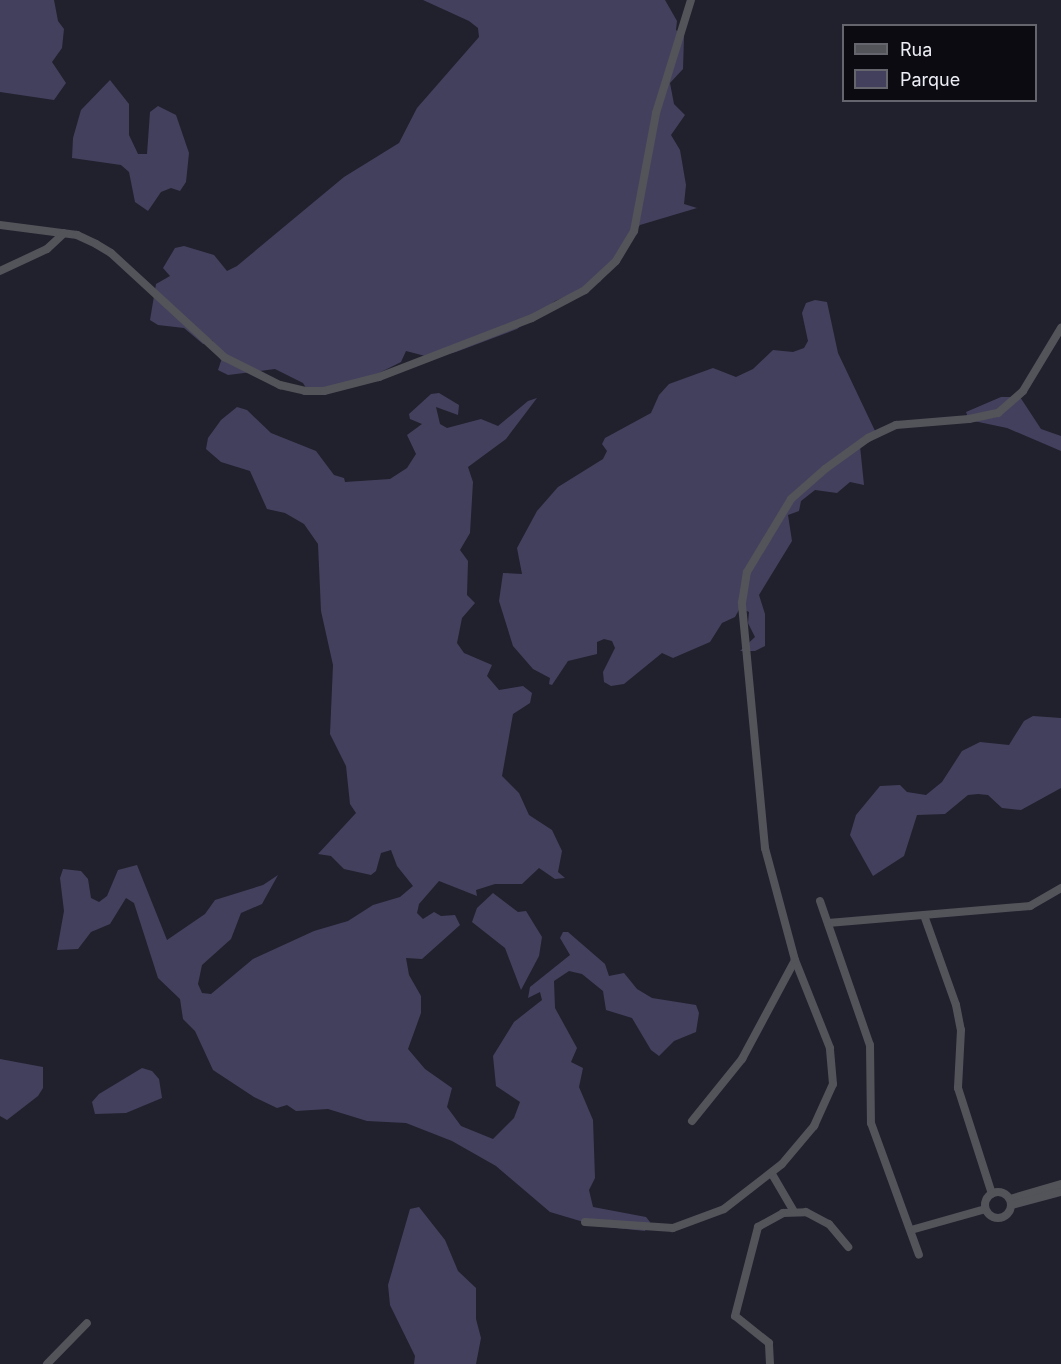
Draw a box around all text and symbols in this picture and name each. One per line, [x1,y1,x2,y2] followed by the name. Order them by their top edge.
[842,24,1037,102] legend
[900,39,932,60] text: Rua
[900,69,960,90] text: Parque

